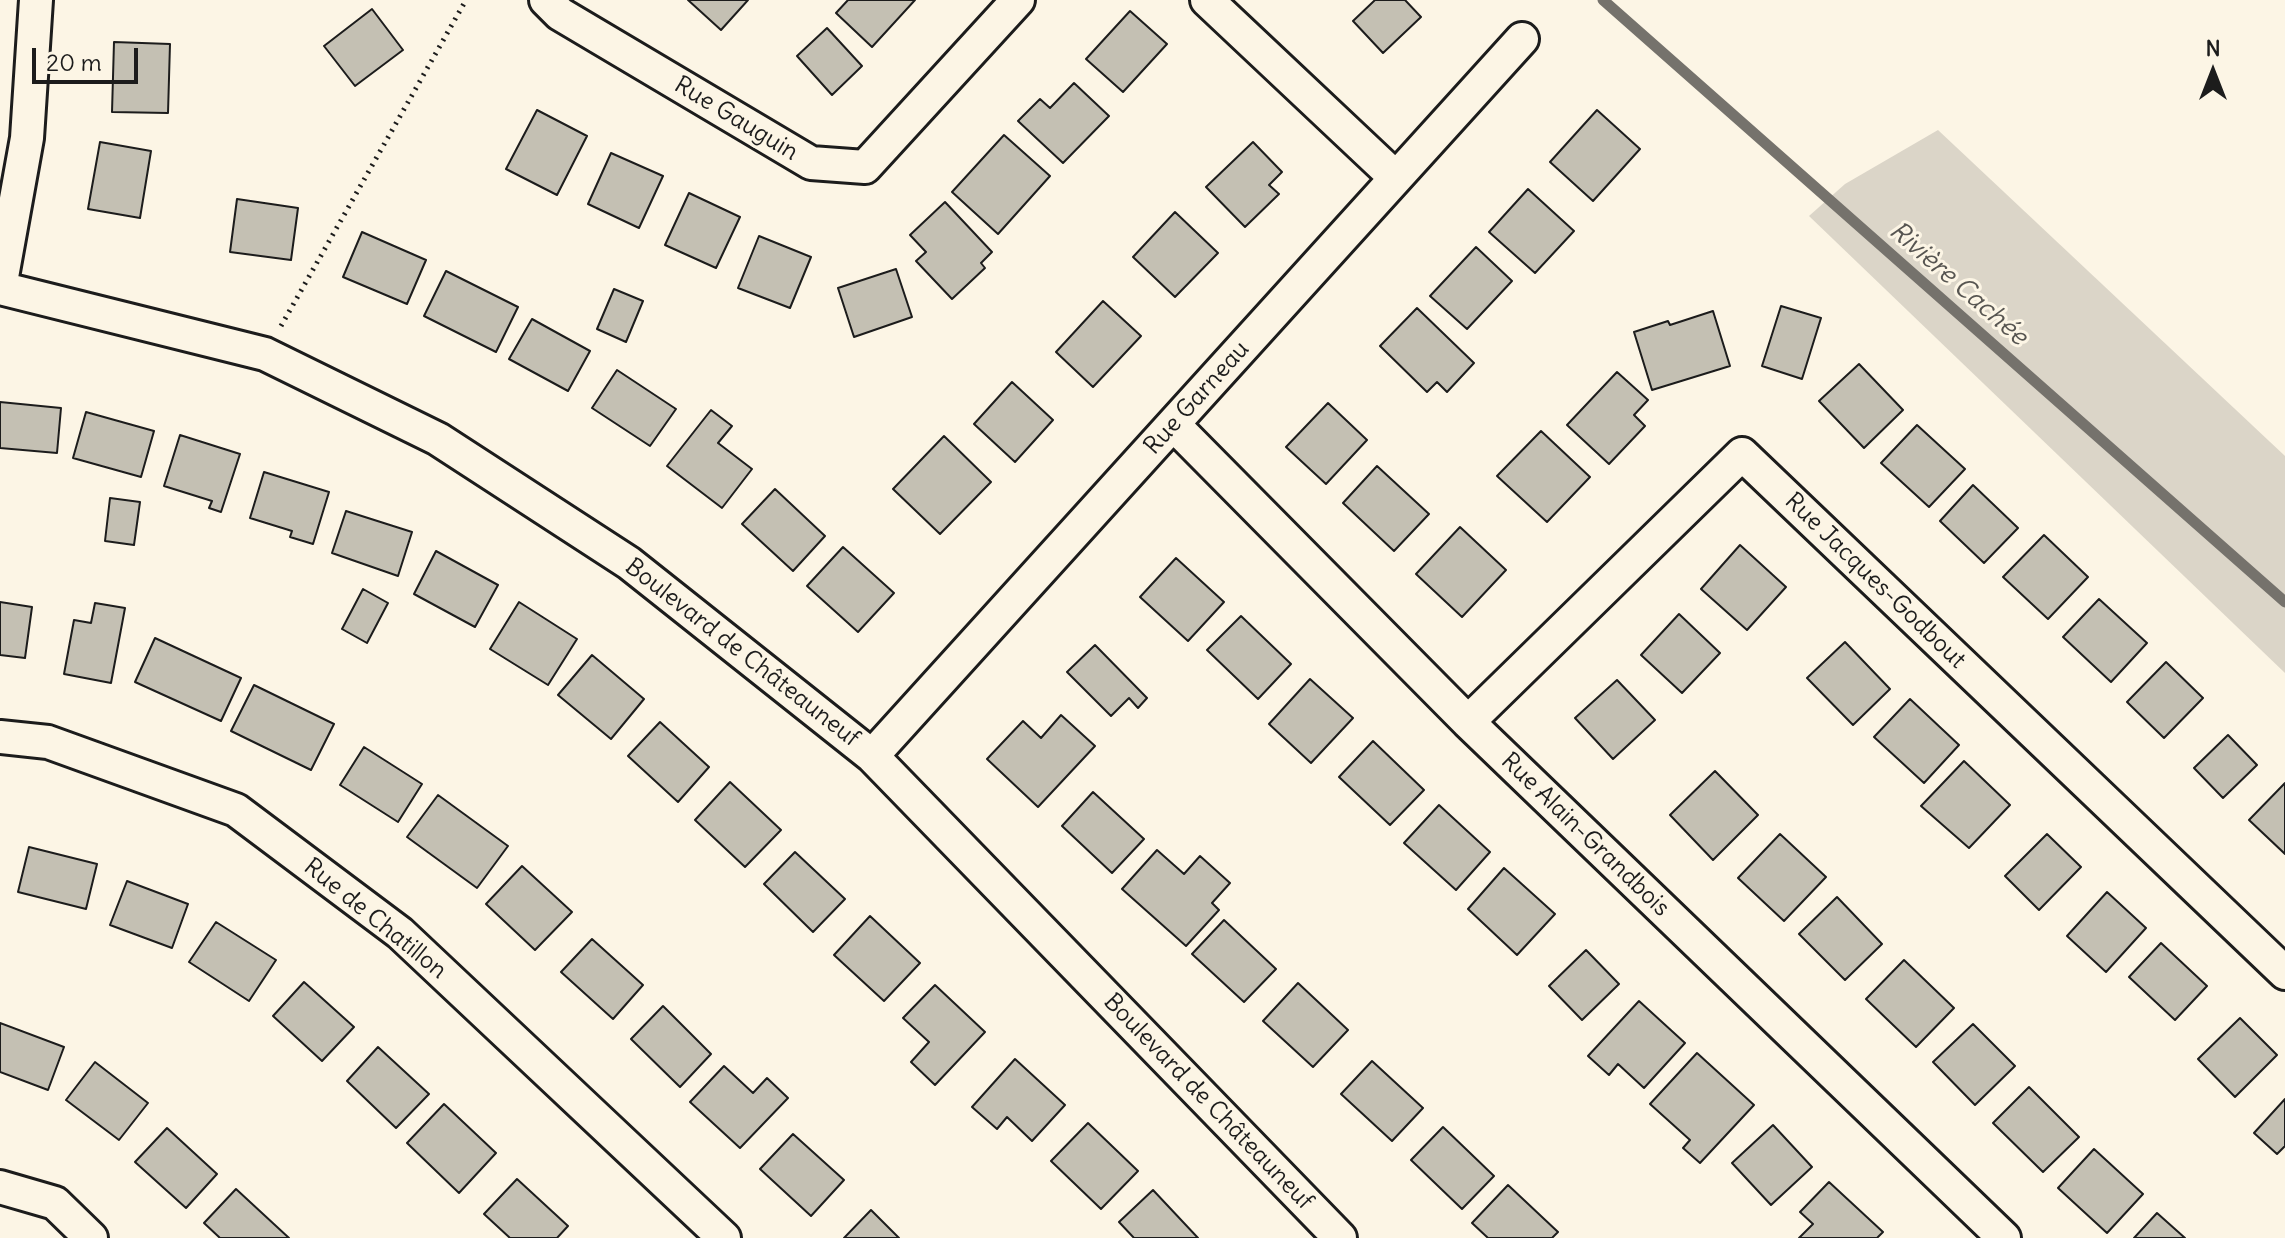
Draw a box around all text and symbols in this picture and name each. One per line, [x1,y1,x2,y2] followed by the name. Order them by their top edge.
[36,32,142,82] scale bar
[2173,32,2253,112] north arrow
[2205,34,2221,62] text: N
[46,47,102,77] text: 20 m
[669,71,803,167] street label: Rue Gauguin
[1883,216,2033,352] water label: Rivière Cachée
[1138,335,1256,461] street label: Rue Garneau
[1779,487,1971,675] street label: Rue Jacques-Godbout
[619,553,865,753] street label: Boulevard de Châteauneuf
[1495,747,1675,923] street label: Rue Alain-Grandbois
[298,853,452,985] street label: Rue de Chatillon
[1097,988,1319,1216] street label: Boulevard de Châteauneuf

